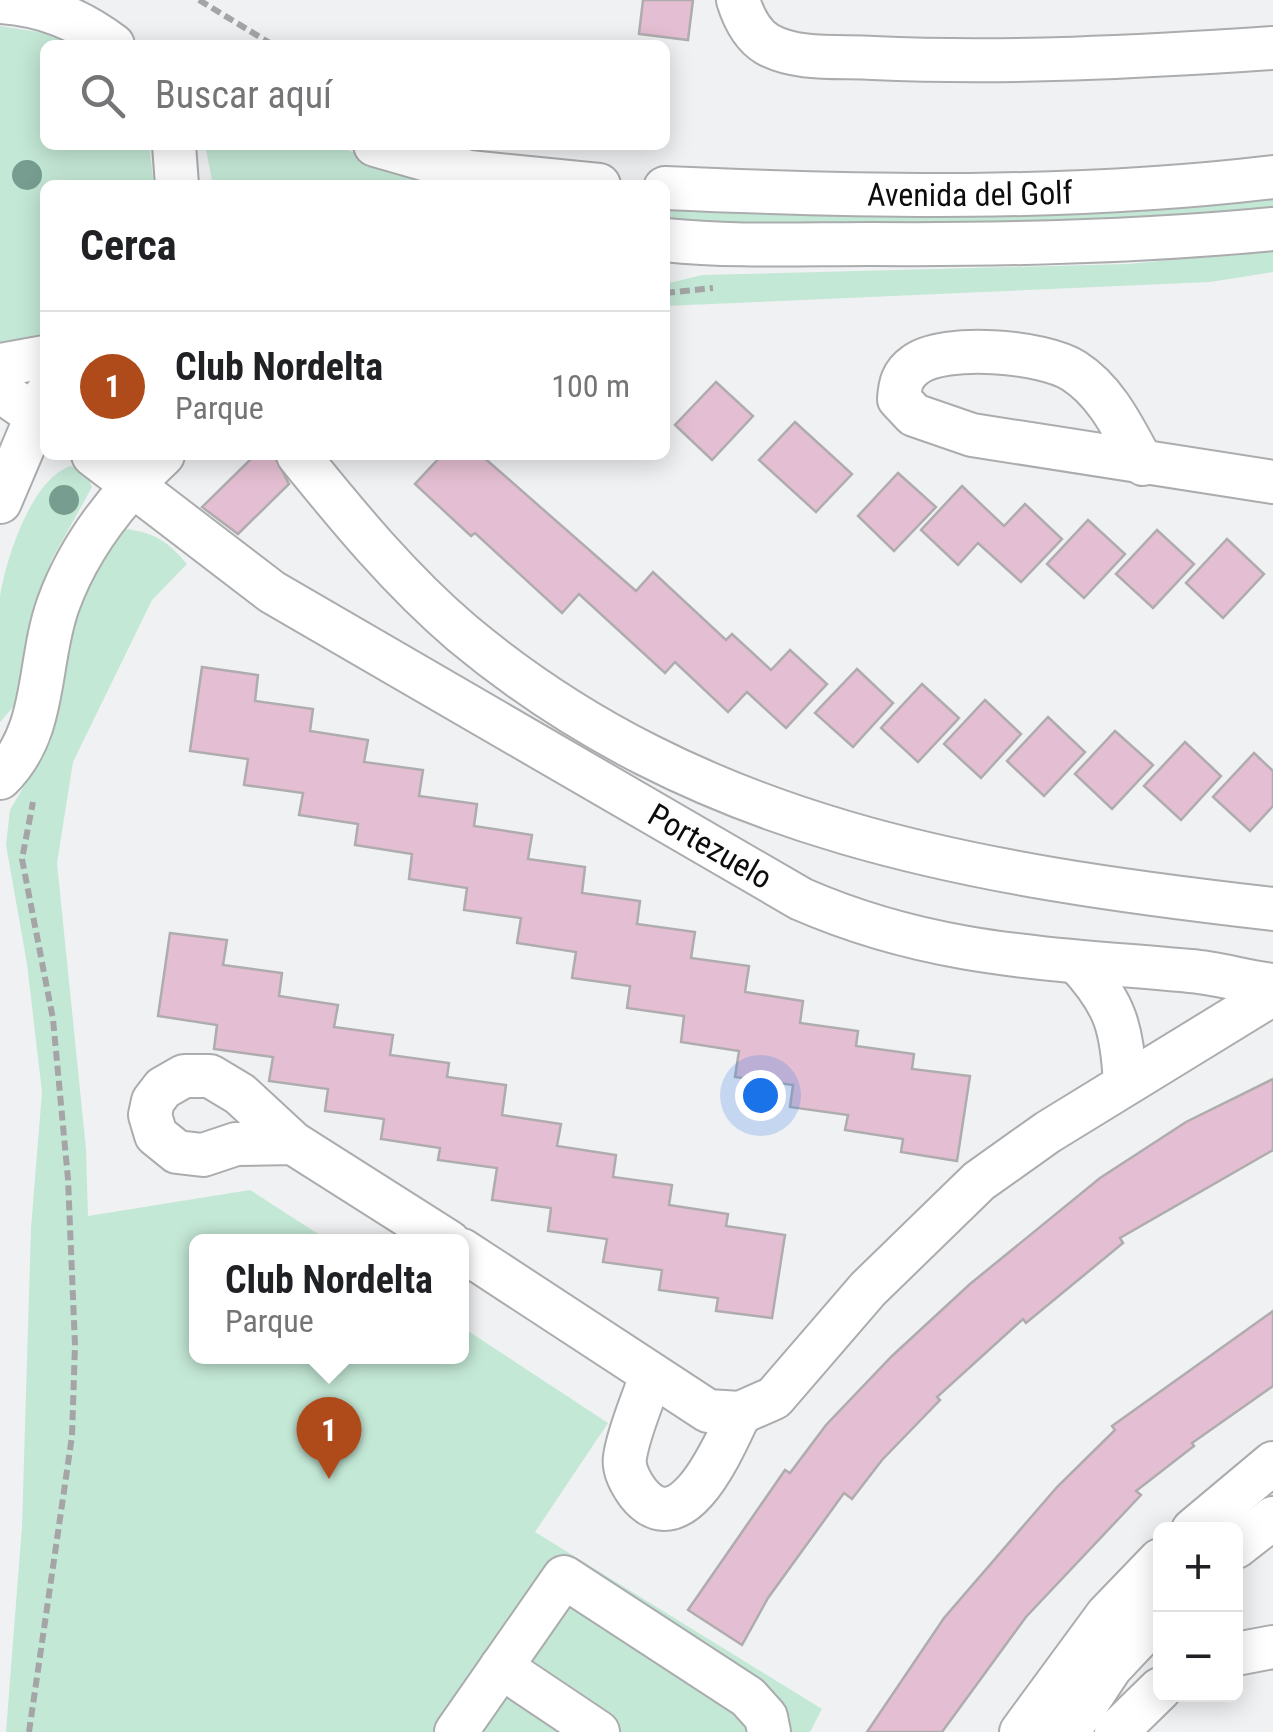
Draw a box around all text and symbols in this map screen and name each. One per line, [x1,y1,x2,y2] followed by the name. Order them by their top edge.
[40,40,670,150] search box
[75,68,130,123] icon: search
[155,73,332,117] text: Buscar aquí
[867,173,1073,214] street label: Avenida del Golf
[80,221,177,270] text: Cerca
[175,345,383,389] text: Club Nordelta
[104,367,121,405] text: 1
[551,367,630,405] text: 100 m
[175,389,264,427] text: Parque
[642,796,779,897] street label: Portezuelo
[735,1070,786,1121] your location
[189,1234,469,1364] popup
[225,1258,433,1302] text: Club Nordelta
[225,1302,314,1340] text: Parque
[296,1396,362,1479] pin: 1
[1153,1522,1243,1702] map controls
[1153,1522,1243,1612] button: +
[1153,1612,1243,1702] button: −

